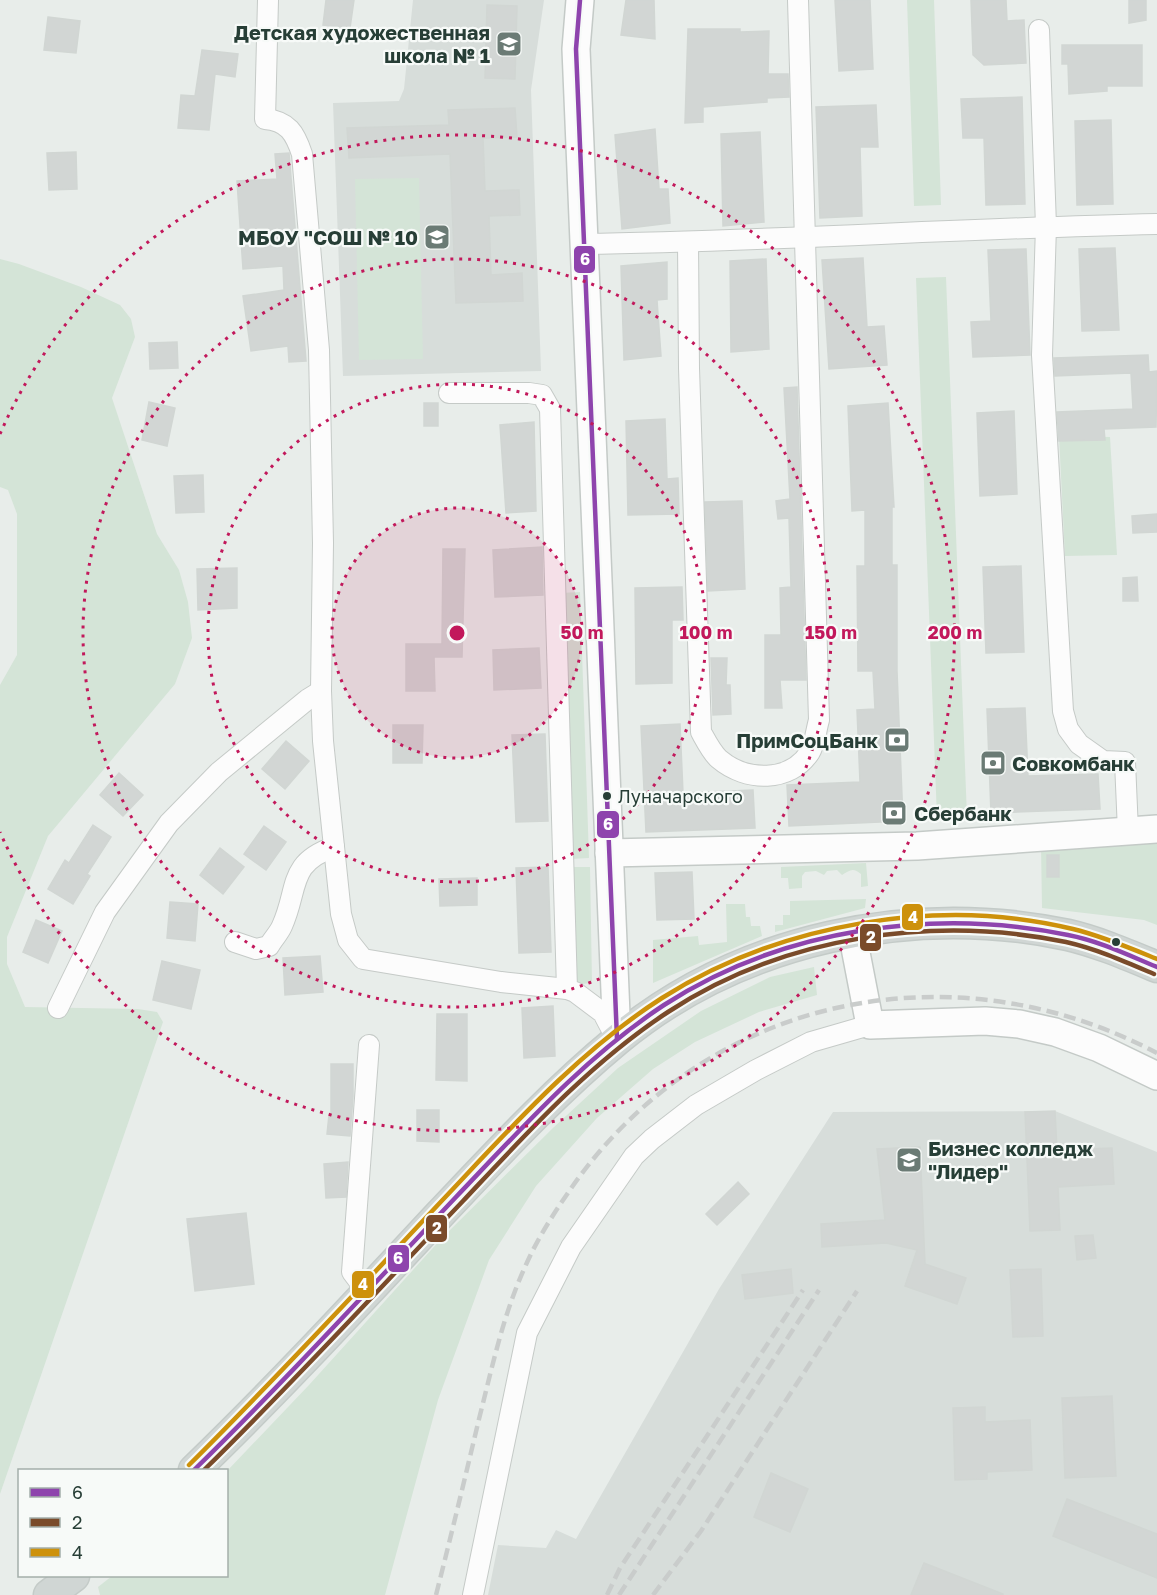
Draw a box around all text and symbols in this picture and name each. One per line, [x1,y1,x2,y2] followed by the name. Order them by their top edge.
[234,20,490,67] place label: Детская художественная школа № 1
[494,29,524,59] school or university icon: Детская художественная школа № 1
[422,222,452,252] school or university icon: МБОУ "СОШ № 10
[238,225,418,249] place label: МБОУ "СОШ № 10
[573,245,596,274] line badge: 6
[580,249,590,269] text: 6
[561,621,603,643] text: 50 m
[680,621,732,643] text: 100 m
[805,621,857,643] text: 150 m
[928,621,982,643] text: 200 m
[447,623,467,643] centre of rings
[882,725,912,755] bank icon: ПримСоцБанк
[736,728,878,752] place label: ПримСоцБанк
[978,748,1008,778] bank icon: Совкомбанк
[1012,751,1135,775] place label: Совкомбанк
[618,785,743,807] place label: Луначарского
[601,790,613,802] marker: Луначарского
[879,798,909,828] bank icon: Сбербанк
[914,801,1012,825] place label: Сбербанк
[596,810,620,839] line badge: 6
[603,814,613,834] text: 6
[901,903,924,931] line badge: 4
[908,907,918,927] text: 4
[859,923,882,952] line badge: 2
[866,927,876,947] text: 2
[1110,936,1122,948] unlabelled marker
[928,1136,1094,1183] place label: Бизнес колледж "Лидер"
[894,1145,924,1175] school or university icon: Бизнес колледж "Лидер"
[425,1214,448,1243] line badge: 2
[432,1218,442,1238] text: 2
[387,1244,410,1273] line badge: 6
[393,1248,403,1268] text: 6
[351,1270,375,1299] line badge: 4
[358,1274,368,1294] text: 4
[18,1469,228,1577] legend
[72,1481,83,1503] text: 6
[72,1511,82,1533] text: 2
[72,1541,83,1563] text: 4

